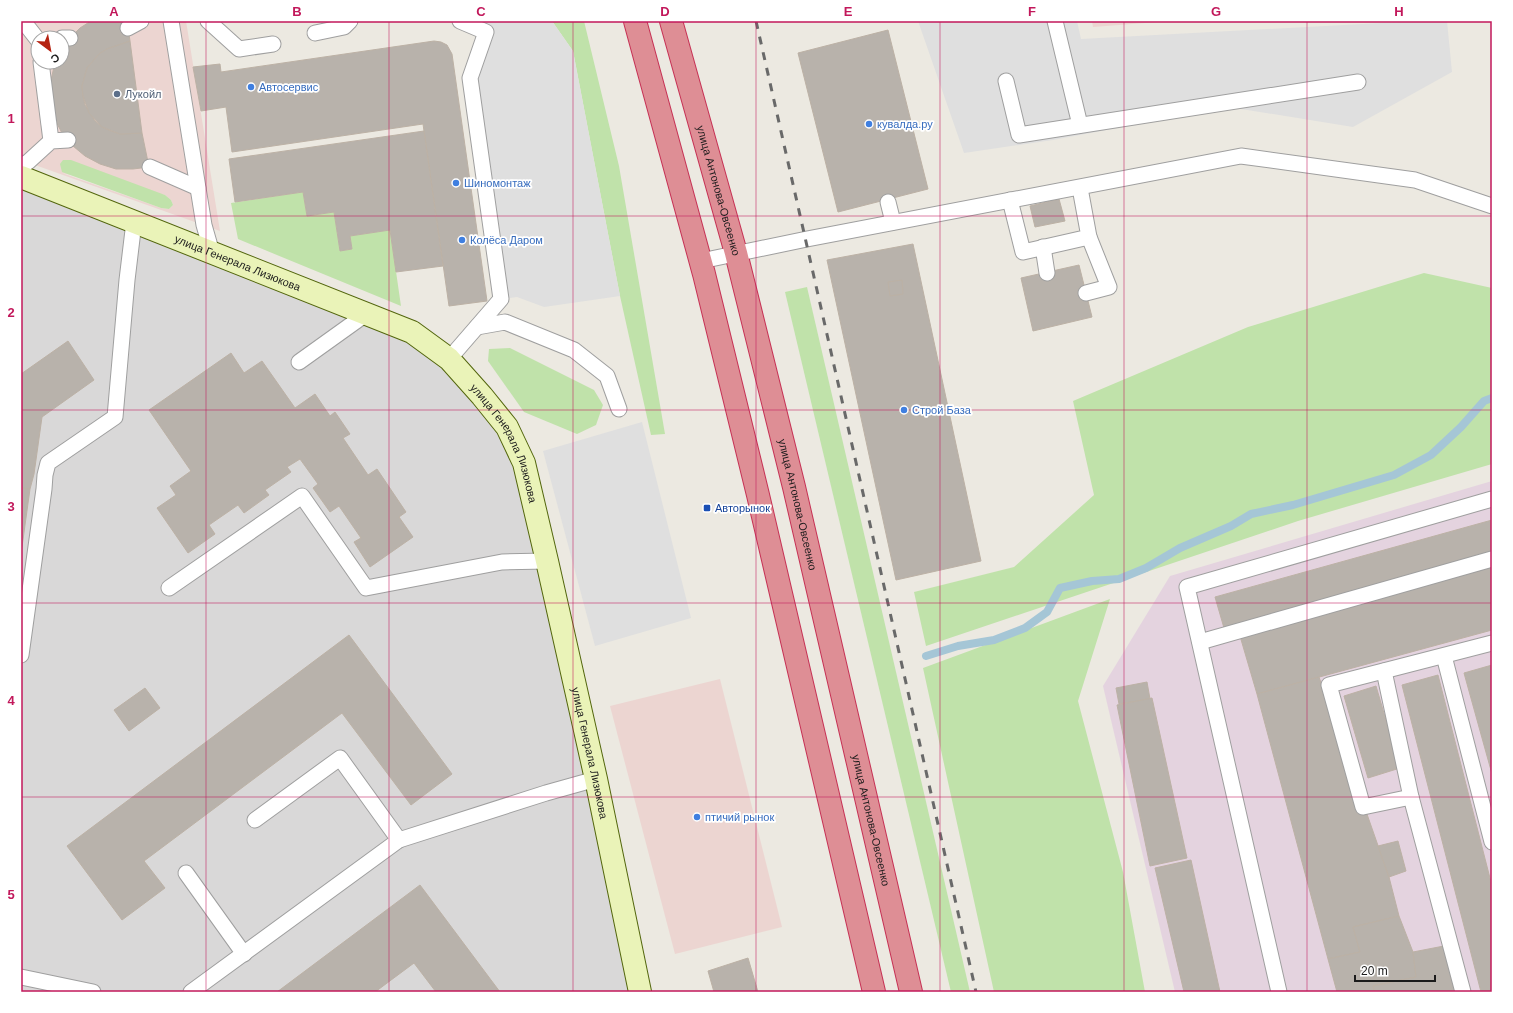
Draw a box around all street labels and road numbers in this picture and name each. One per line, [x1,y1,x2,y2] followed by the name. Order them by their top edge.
[695,124,742,257] street label: улица Антонова-Овсеенко
[173,233,303,294] street label: улица Генерала Лизюкова
[468,381,539,505] street label: улица Генерала Лизюкова
[776,438,819,572] street label: улица Антонова-Овсеенко
[570,686,610,821] street label: улица Генерала Лизюкова
[850,753,892,887] street label: улица Антонова-Овсеенко

